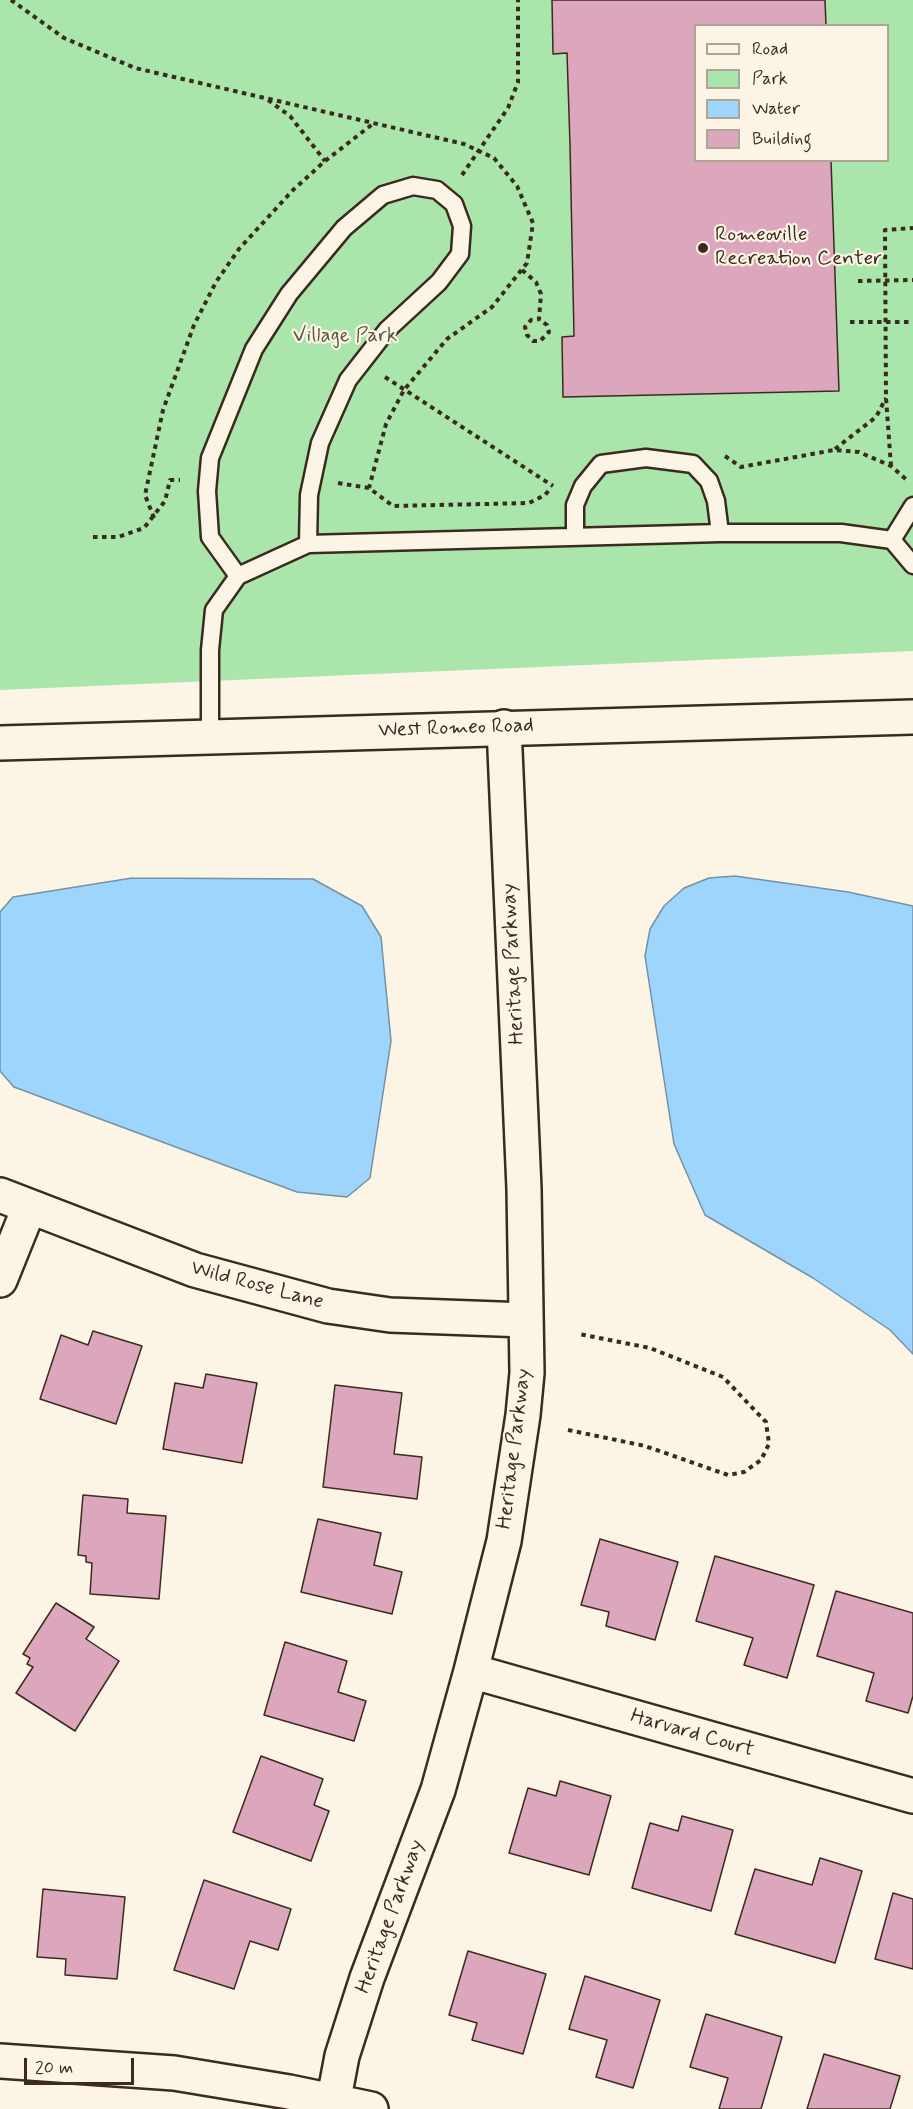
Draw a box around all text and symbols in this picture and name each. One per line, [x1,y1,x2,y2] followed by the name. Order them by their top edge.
[694,24,889,162] legend
[752,37,788,61] text: Road
[752,67,788,91] text: Park
[752,97,800,121] text: Water
[752,127,812,151] text: Building
[715,223,882,273] place label: Romeoville Recreation Center
[696,241,710,255] marker: Romeoville Recreation Center
[293,324,397,350] park label: Village Park
[378,714,534,744] street label: West Romeo Road
[497,883,531,1045] street label: Heritage Parkway
[188,1256,326,1316] street label: Wild Rose Lane
[493,1367,537,1531] street label: Heritage Parkway
[627,1704,757,1764] street label: Harvard Court
[352,1837,430,1997] street label: Heritage Parkway
[27,2046,136,2084] scale bar
[35,2056,73,2080] text: 20 m

